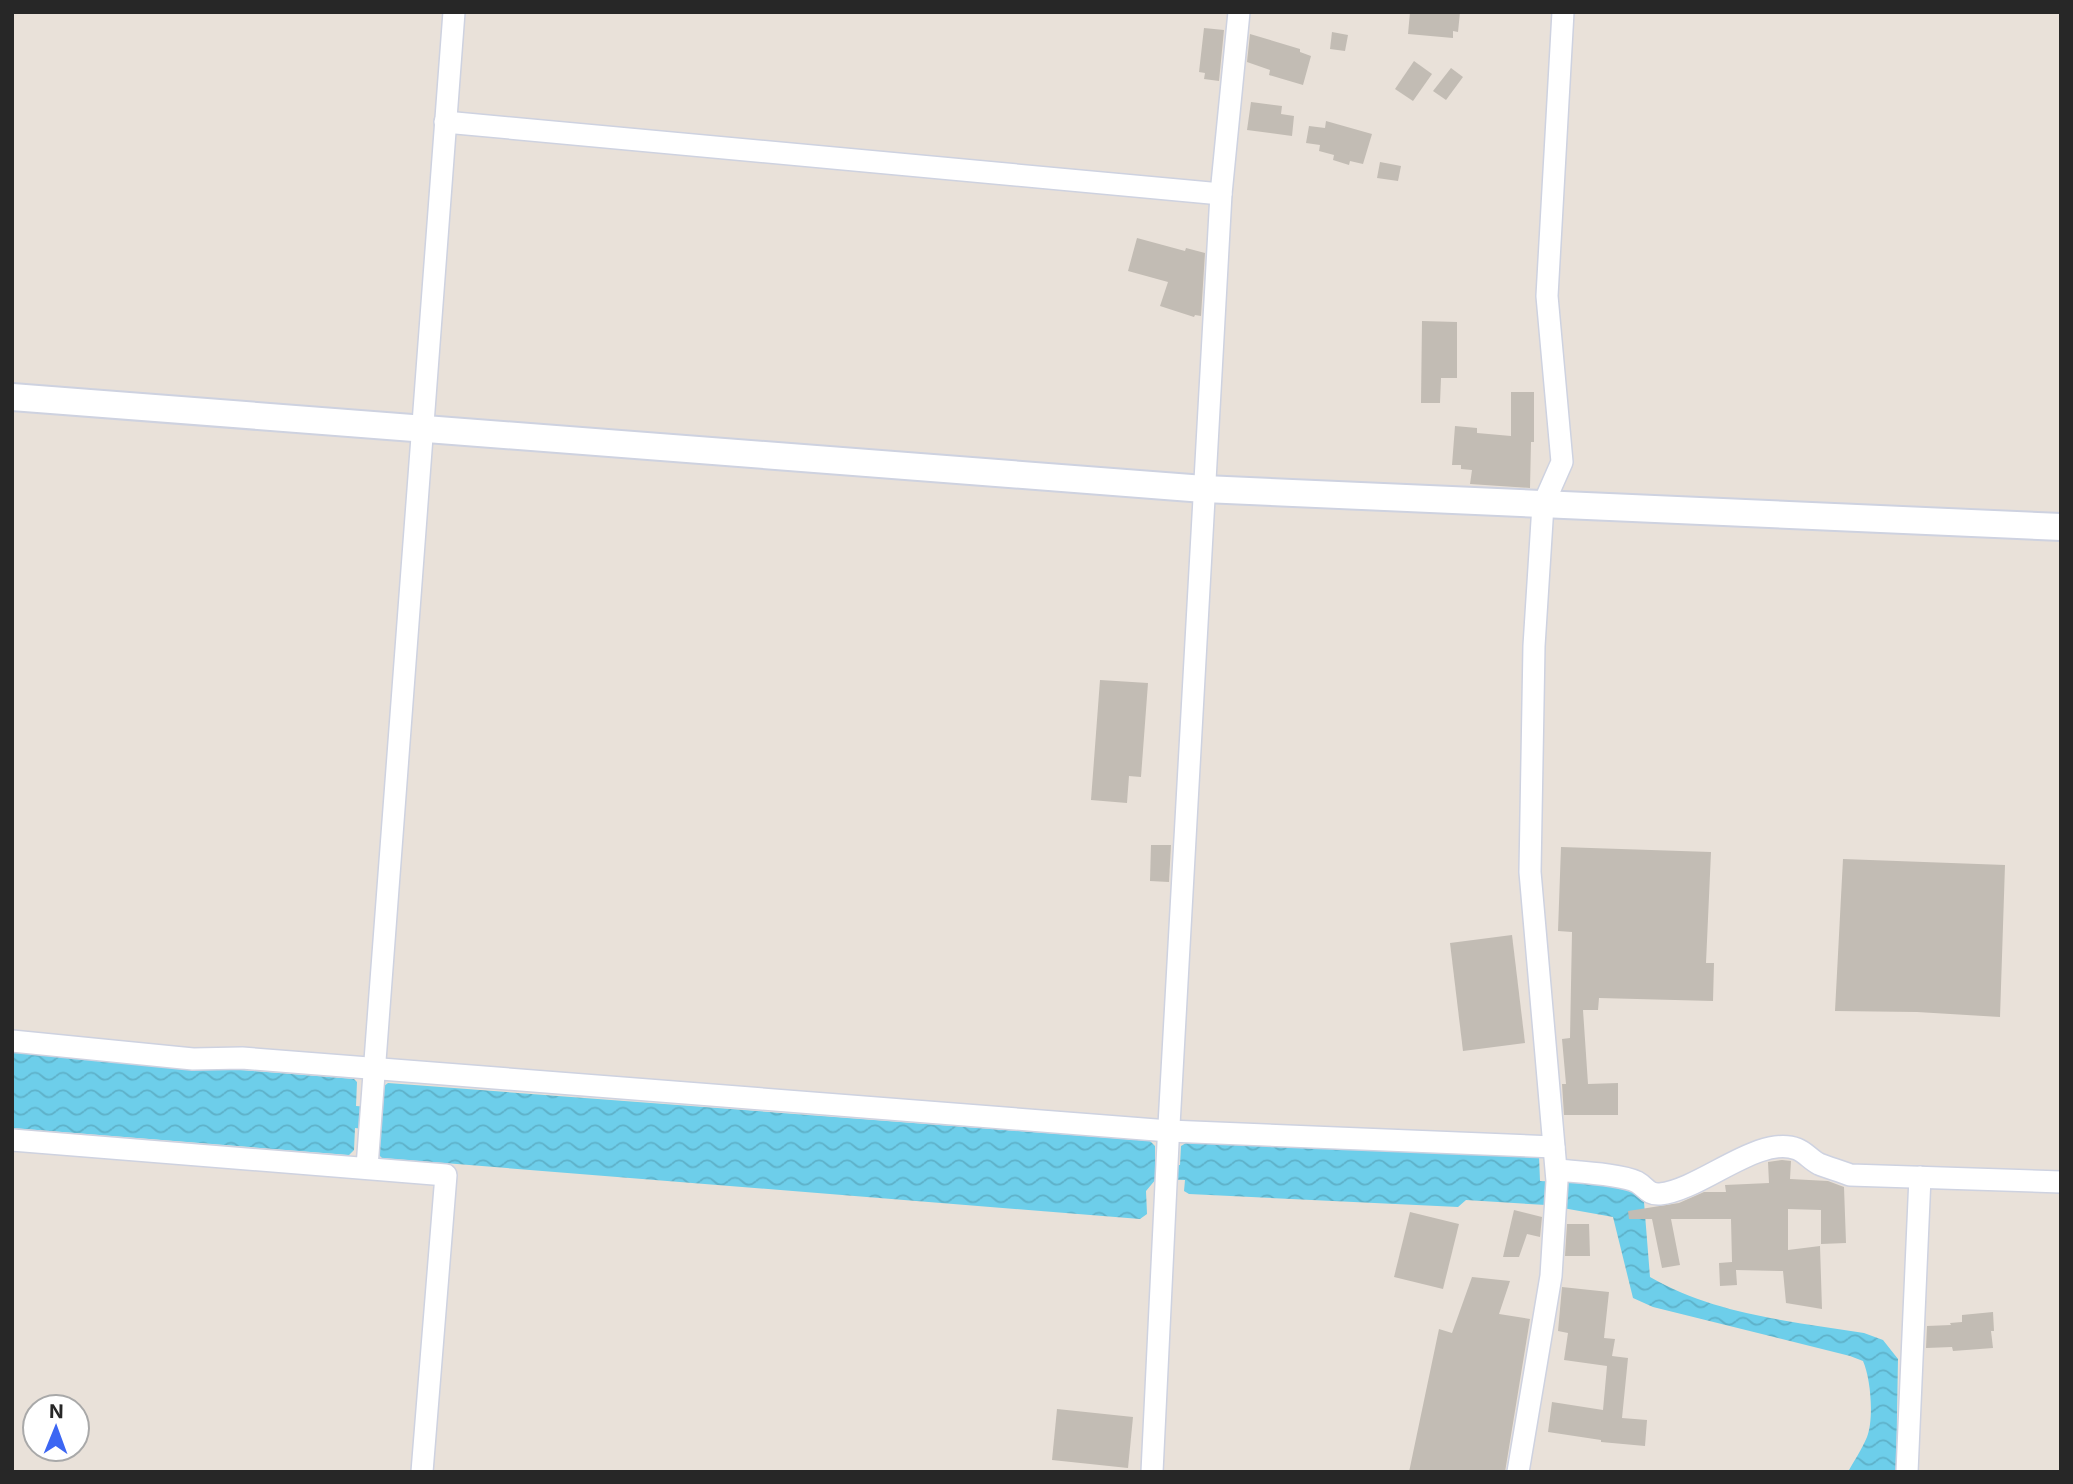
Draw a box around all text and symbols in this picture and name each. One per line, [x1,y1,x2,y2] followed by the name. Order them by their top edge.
[21,1393,91,1463] north arrow
[49,1400,64,1423] text: N

